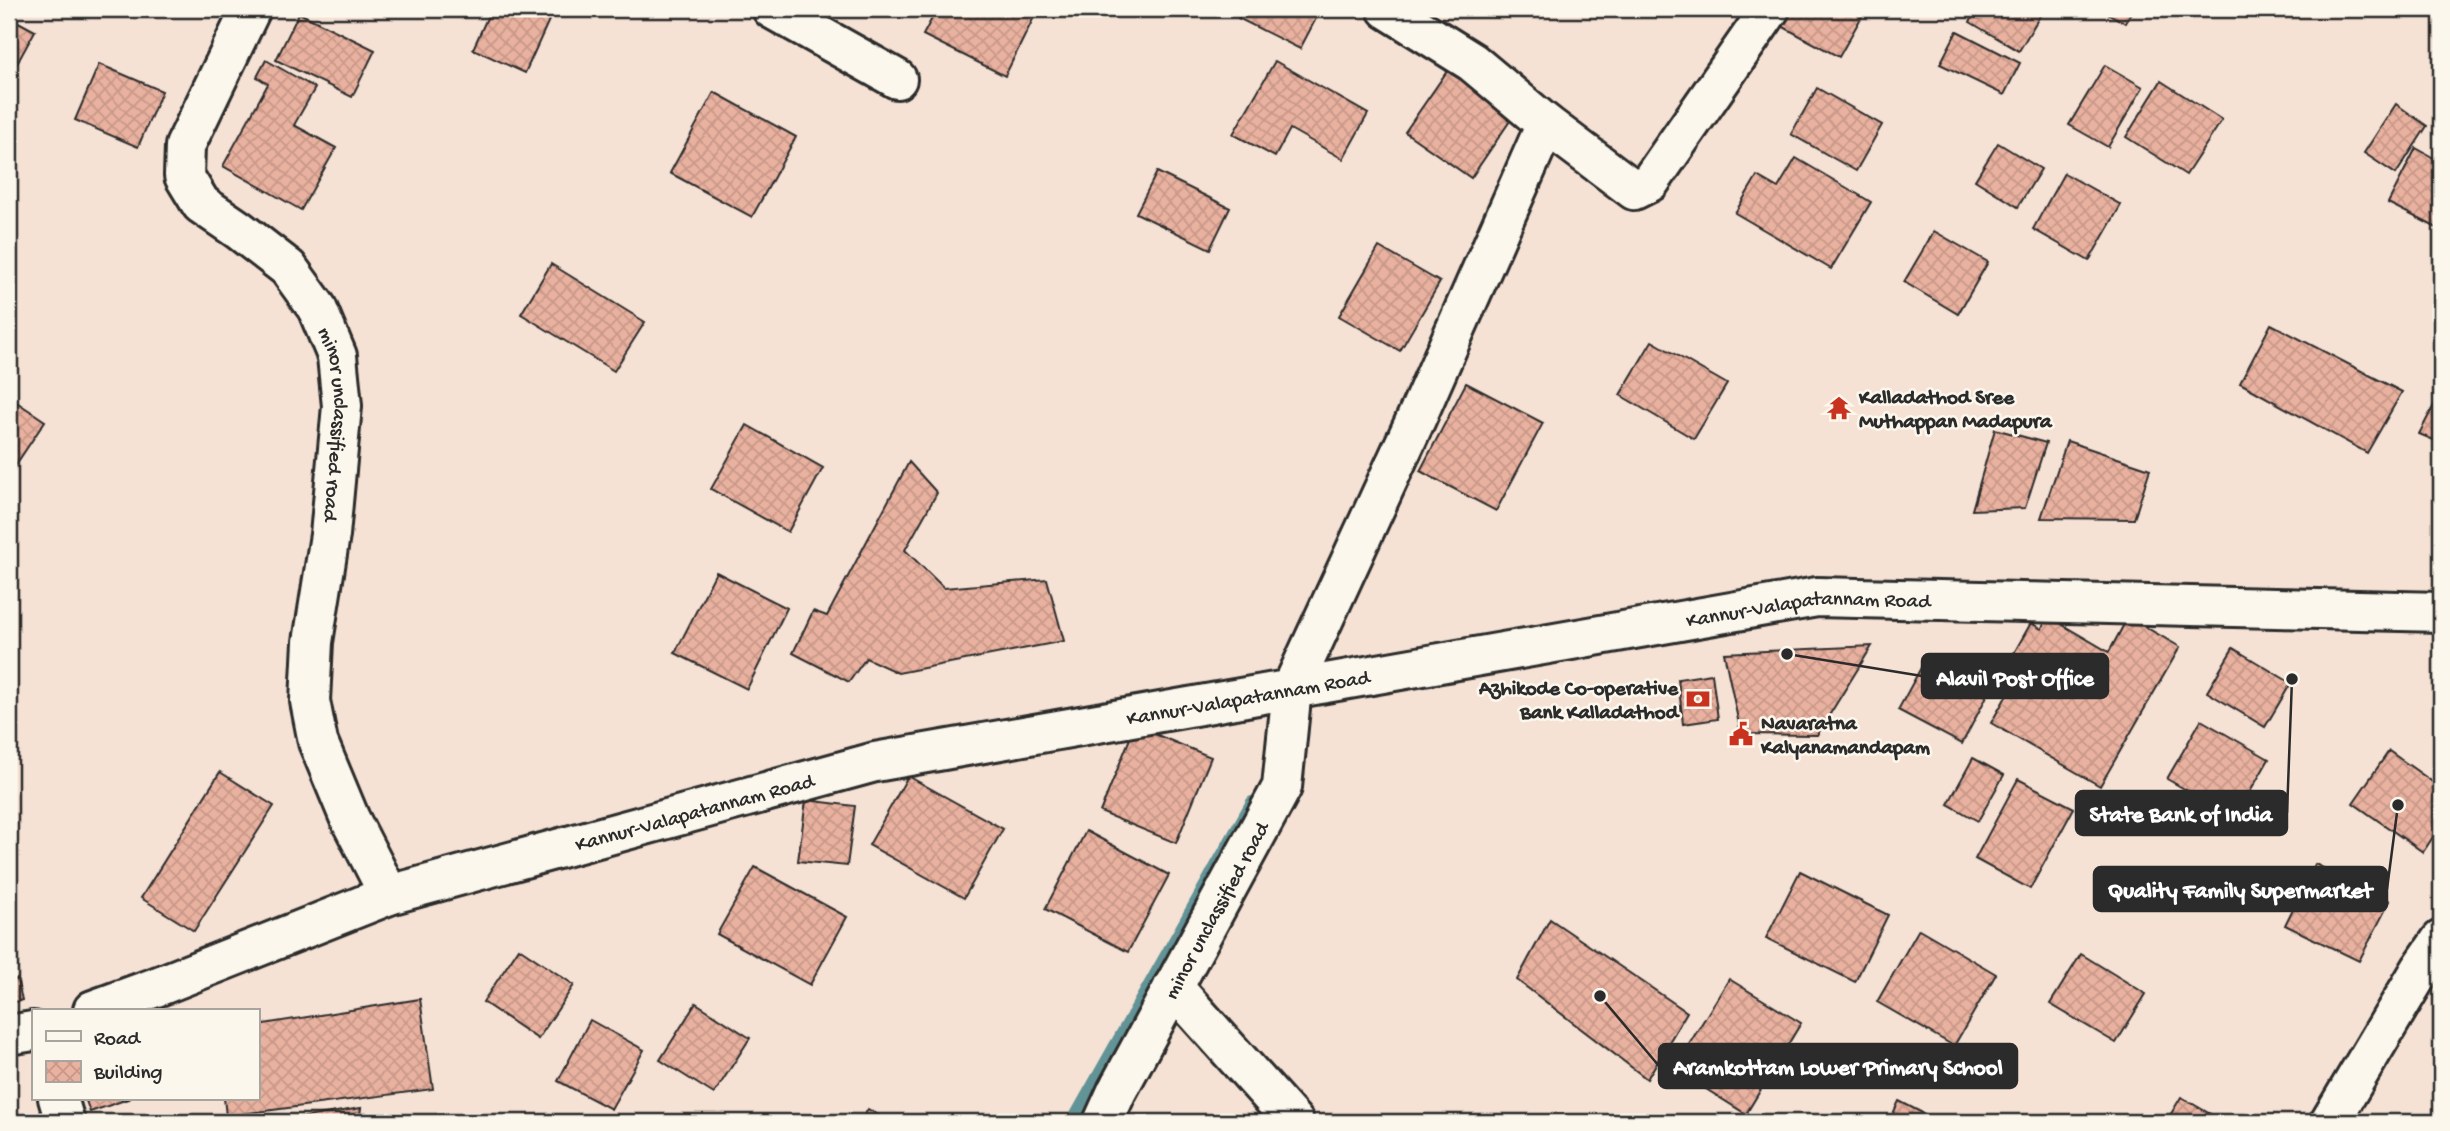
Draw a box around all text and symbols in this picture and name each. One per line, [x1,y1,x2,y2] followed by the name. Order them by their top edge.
[310,324,351,524] street label: minor unclassified road
[1858,387,2053,436] place label: Kalladathod Sree Muthappan Madapura
[1825,394,1853,422] temple icon: Kalladathod Sree Muthappan Madapura
[1684,588,1932,636] street label: Kannur-Valapatannam Road
[1922,654,2108,698] callout: Alavil Post Office
[1125,666,1374,734] street label: Kannur-Valapatannam Road
[1935,667,2095,694] text: Alavil Post Office
[1478,678,1681,727] place label: Azhikode Co-operative Bank Kalladathod
[1684,685,1712,713] bank icon: Azhikode Co-operative Bank Kalladathod
[1760,713,1930,762] place label: Navaratna Kalyanamandapam
[1727,720,1755,748] public building icon: Navaratna Kalyanamandapam
[573,770,819,859] street label: Kannur-Valapatannam Road
[2076,791,2287,835] callout: State Bank of India
[2090,803,2274,830] text: State Bank of India
[1160,817,1277,1004] street label: minor unclassified road
[2094,867,2387,911] callout: Quality Family Supermarket
[2108,879,2375,906] text: Quality Family Supermarket
[32,1009,259,1100] legend
[94,1028,142,1053] text: Road
[1659,1044,2017,1088] callout: Aramkottam Lower Primary School
[1672,1056,2003,1083] text: Aramkottam Lower Primary School
[93,1062,163,1087] text: Building

